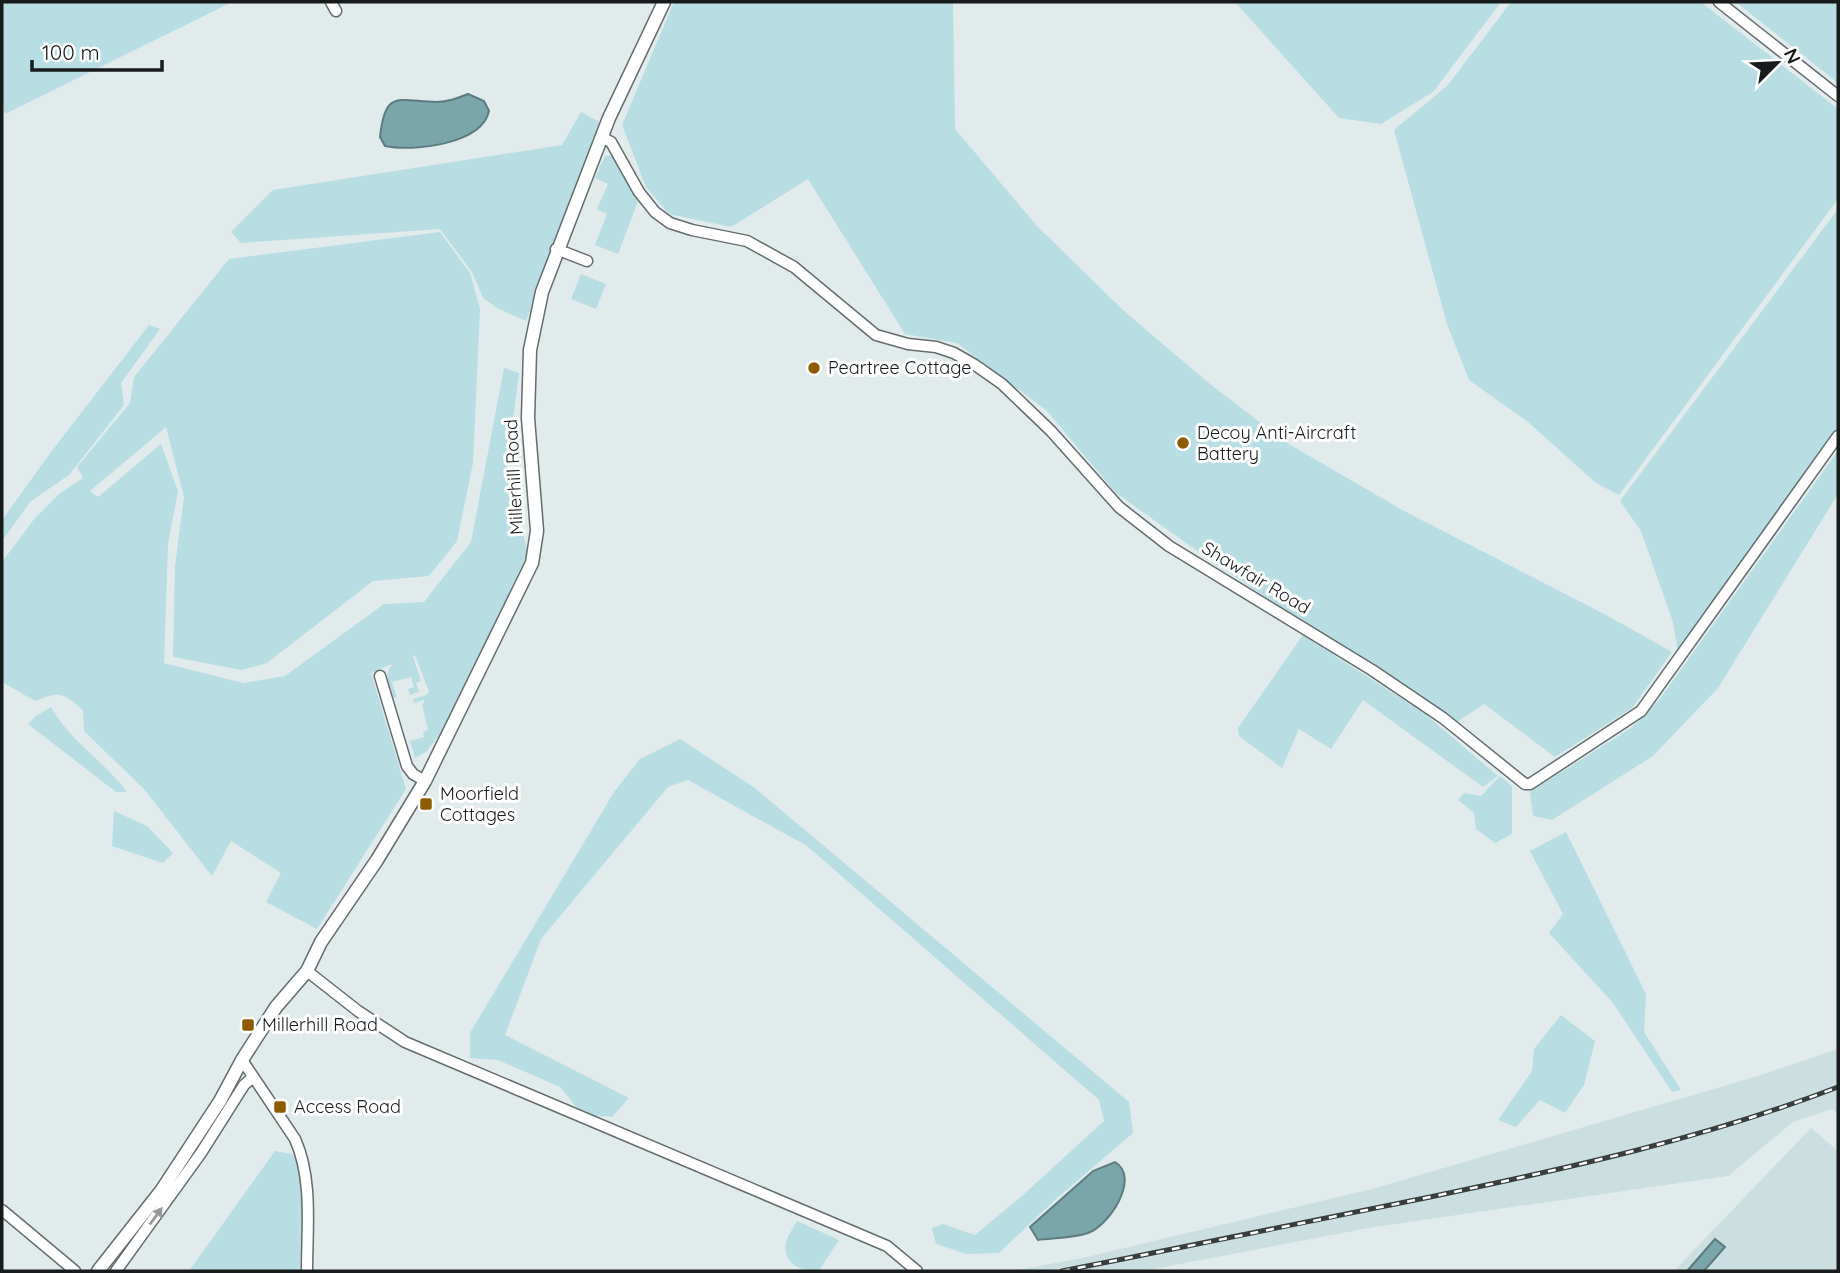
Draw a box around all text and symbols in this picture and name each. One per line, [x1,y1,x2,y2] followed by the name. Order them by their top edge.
[32,28,161,72] scale bar
[1742,28,1812,98] north arrow
[42,39,100,65] text: 100 m
[1779,45,1806,67] text: N
[828,356,971,379] place label: Peartree Cottage
[806,360,822,376] marker: Peartree Cottage
[499,419,528,535] street label: Millerhill Road
[1197,421,1356,465] place label: Decoy Anti-Aircraft Battery
[1175,435,1191,451] marker: Decoy Anti-Aircraft Battery
[1198,536,1315,619] street label: Shawfair Road
[440,782,519,826] place label: Moorfield Cottages
[418,796,434,812] marker: Moorfield Cottages
[262,1013,378,1036] place label: Millerhill Road
[240,1017,256,1033] marker: Millerhill Road
[294,1095,401,1118] place label: Access Road
[272,1099,288,1115] marker: Access Road
[149,1207,163,1225] one-way arrow

